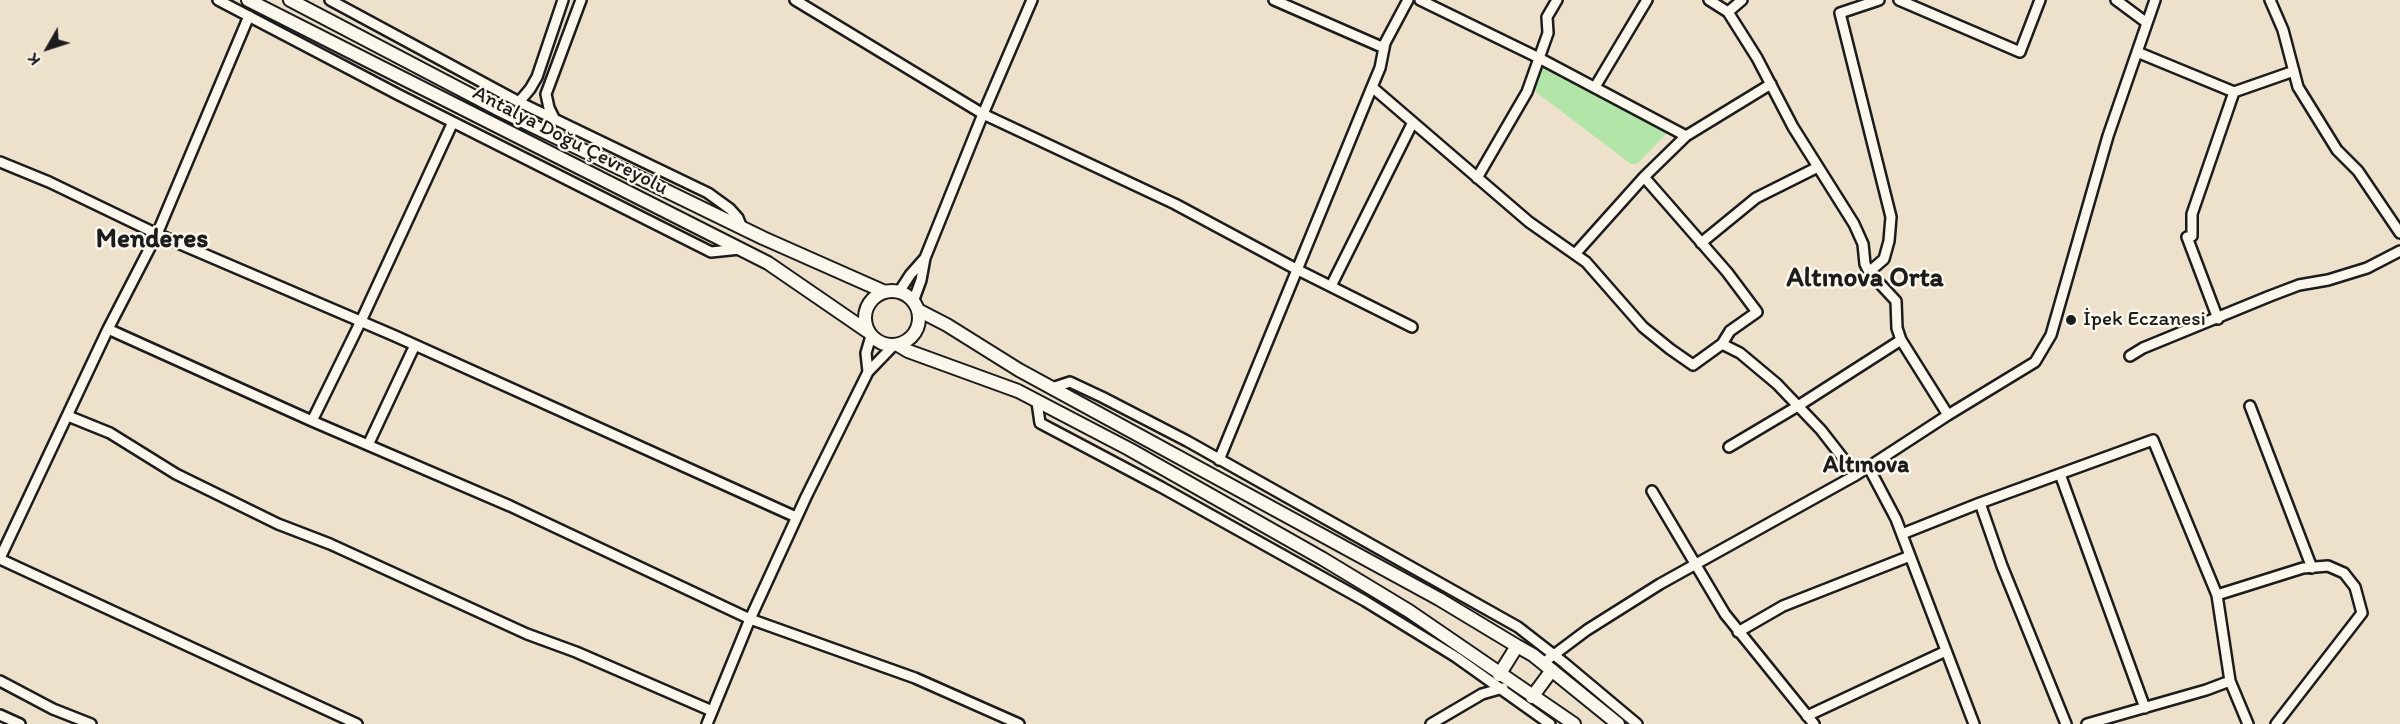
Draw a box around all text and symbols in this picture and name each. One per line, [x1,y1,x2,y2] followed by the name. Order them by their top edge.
[18,18,78,78] north arrow
[23,50,44,70] text: K
[468,81,672,201] street label: Antalya Doğu Çevreyolu
[96,224,208,256] district label: Menderes
[1786,263,1944,295] district label: Altınova Orta
[2083,307,2206,333] place label: İpek Eczanesi
[2064,313,2078,327] marker: İpek Eczanesi
[1823,452,1909,480] district label: Altınova

